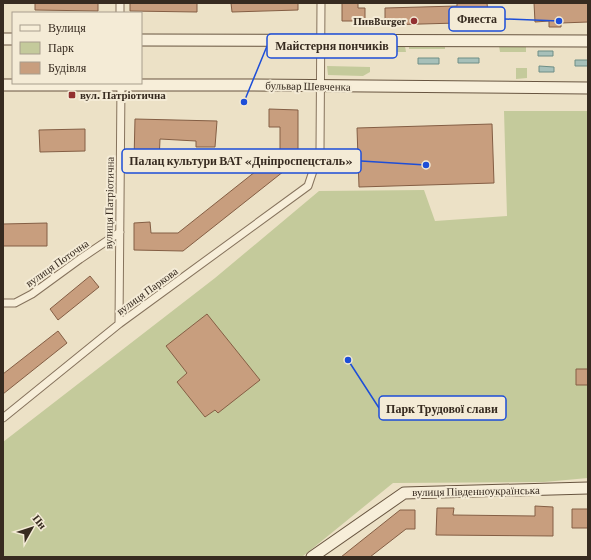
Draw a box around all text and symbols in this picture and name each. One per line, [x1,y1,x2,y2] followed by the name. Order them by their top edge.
[449,7,505,31] callout: Фиеста
[12,12,142,84] legend
[457,12,497,26] text: Фиеста
[353,15,407,27] place label: ПивBurger
[409,16,419,26] marker: ПивBurger
[48,21,86,35] text: Вулиця
[267,34,397,58] callout: Майстерня пончиків
[275,39,389,53] text: Майстерня пончиків
[48,41,74,55] text: Парк
[48,61,87,75] text: Будівля
[265,79,351,93] street label: бульвар Шевченка
[80,89,166,101] place label: вул. Патріотична
[67,90,77,100] marker: вул. Патріотична
[122,149,361,173] callout: Палац культури ВАТ «Дніпроспецсталь»
[129,154,353,168] text: Палац культури ВАТ «Дніпроспецсталь»
[102,156,116,249] street label: вулиця Патріотична
[23,237,91,289] street label: вулиця Поточна
[114,265,180,317] street label: вулиця Паркова
[379,396,506,420] callout: Парк Трудової слави
[386,402,498,416] text: Парк Трудової слави
[412,484,540,498] street label: вулиця Південноукраїнська
[12,508,52,548] north arrow
[30,512,50,532] text: Пн

